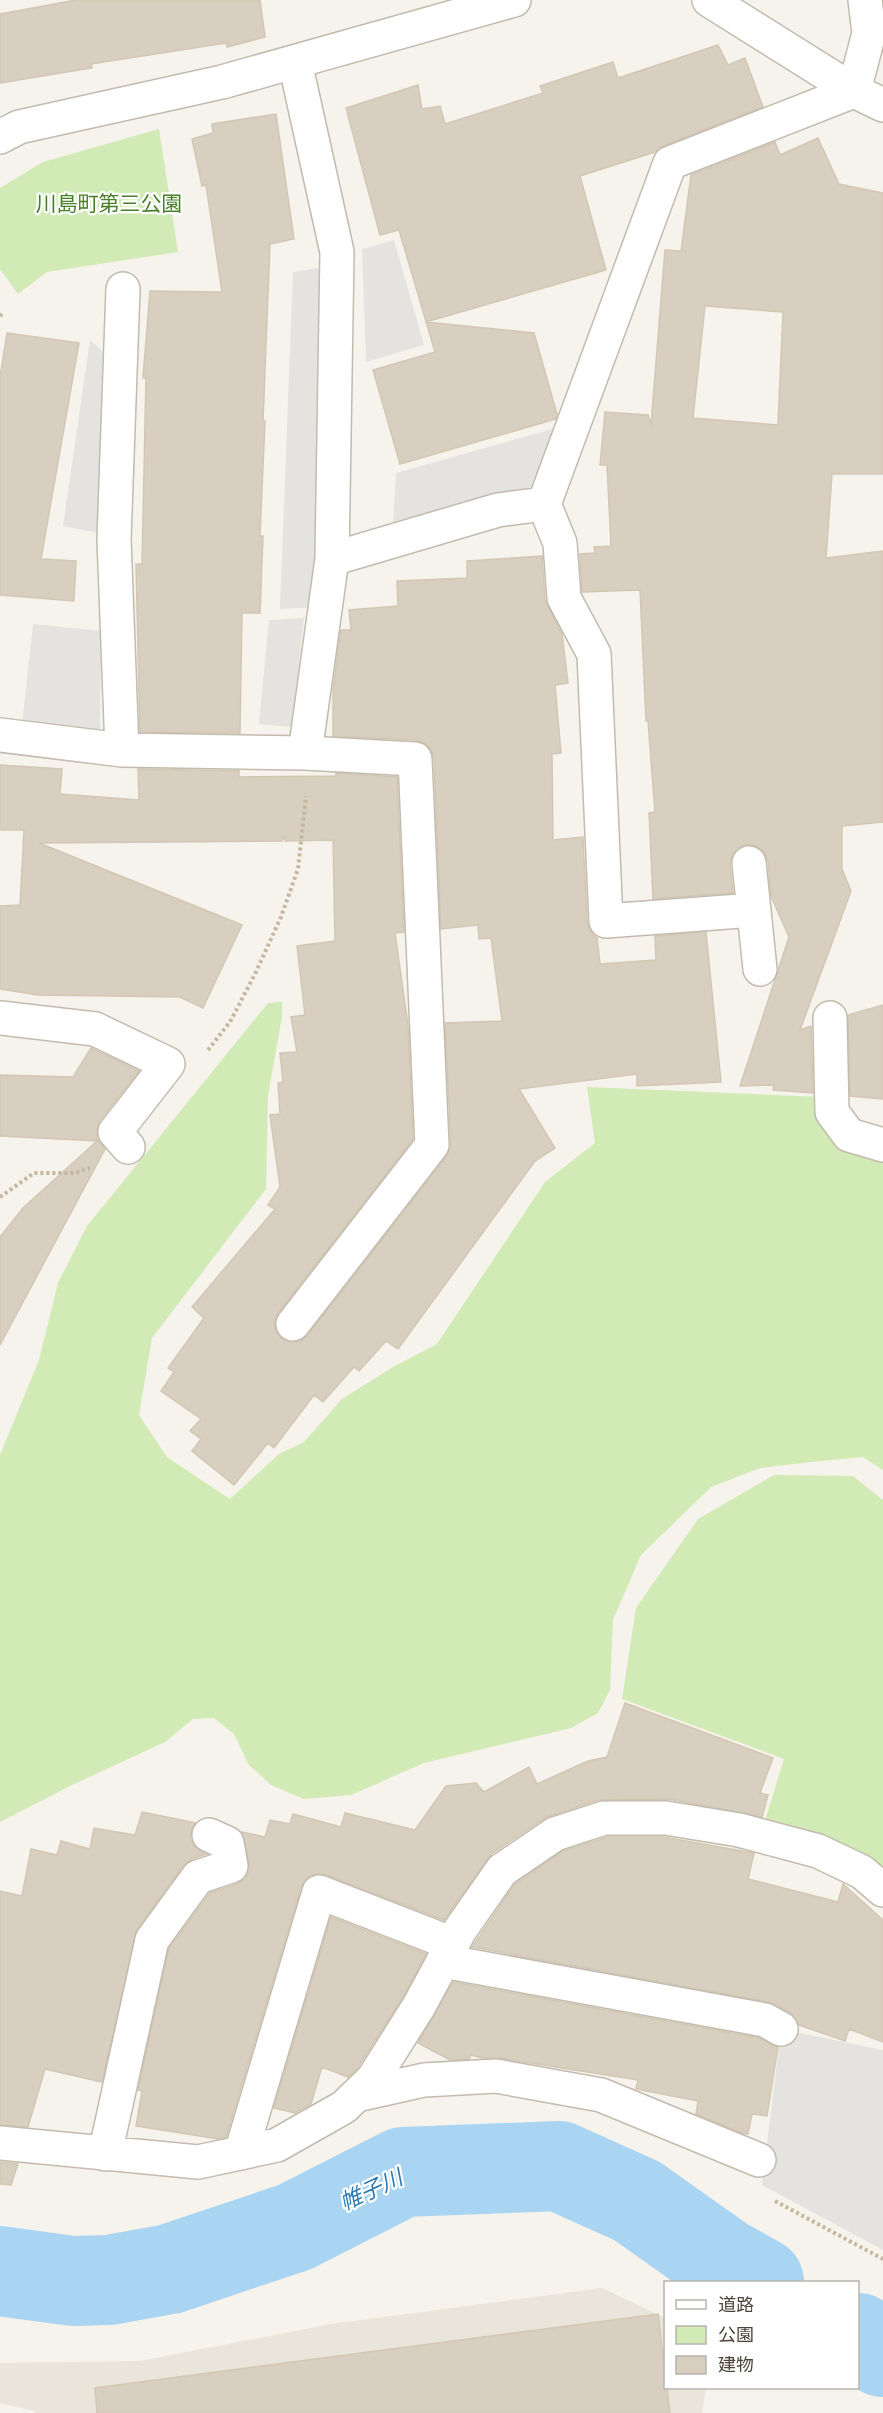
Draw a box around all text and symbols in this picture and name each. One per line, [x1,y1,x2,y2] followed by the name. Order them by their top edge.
[36,190,183,218] park label: 川島町第三公園
[335,2162,409,2217] water label: 帷子川
[664,2281,859,2389] legend
[718,2293,754,2317] text: 道路
[718,2323,754,2347] text: 公園
[718,2353,754,2377] text: 建物

